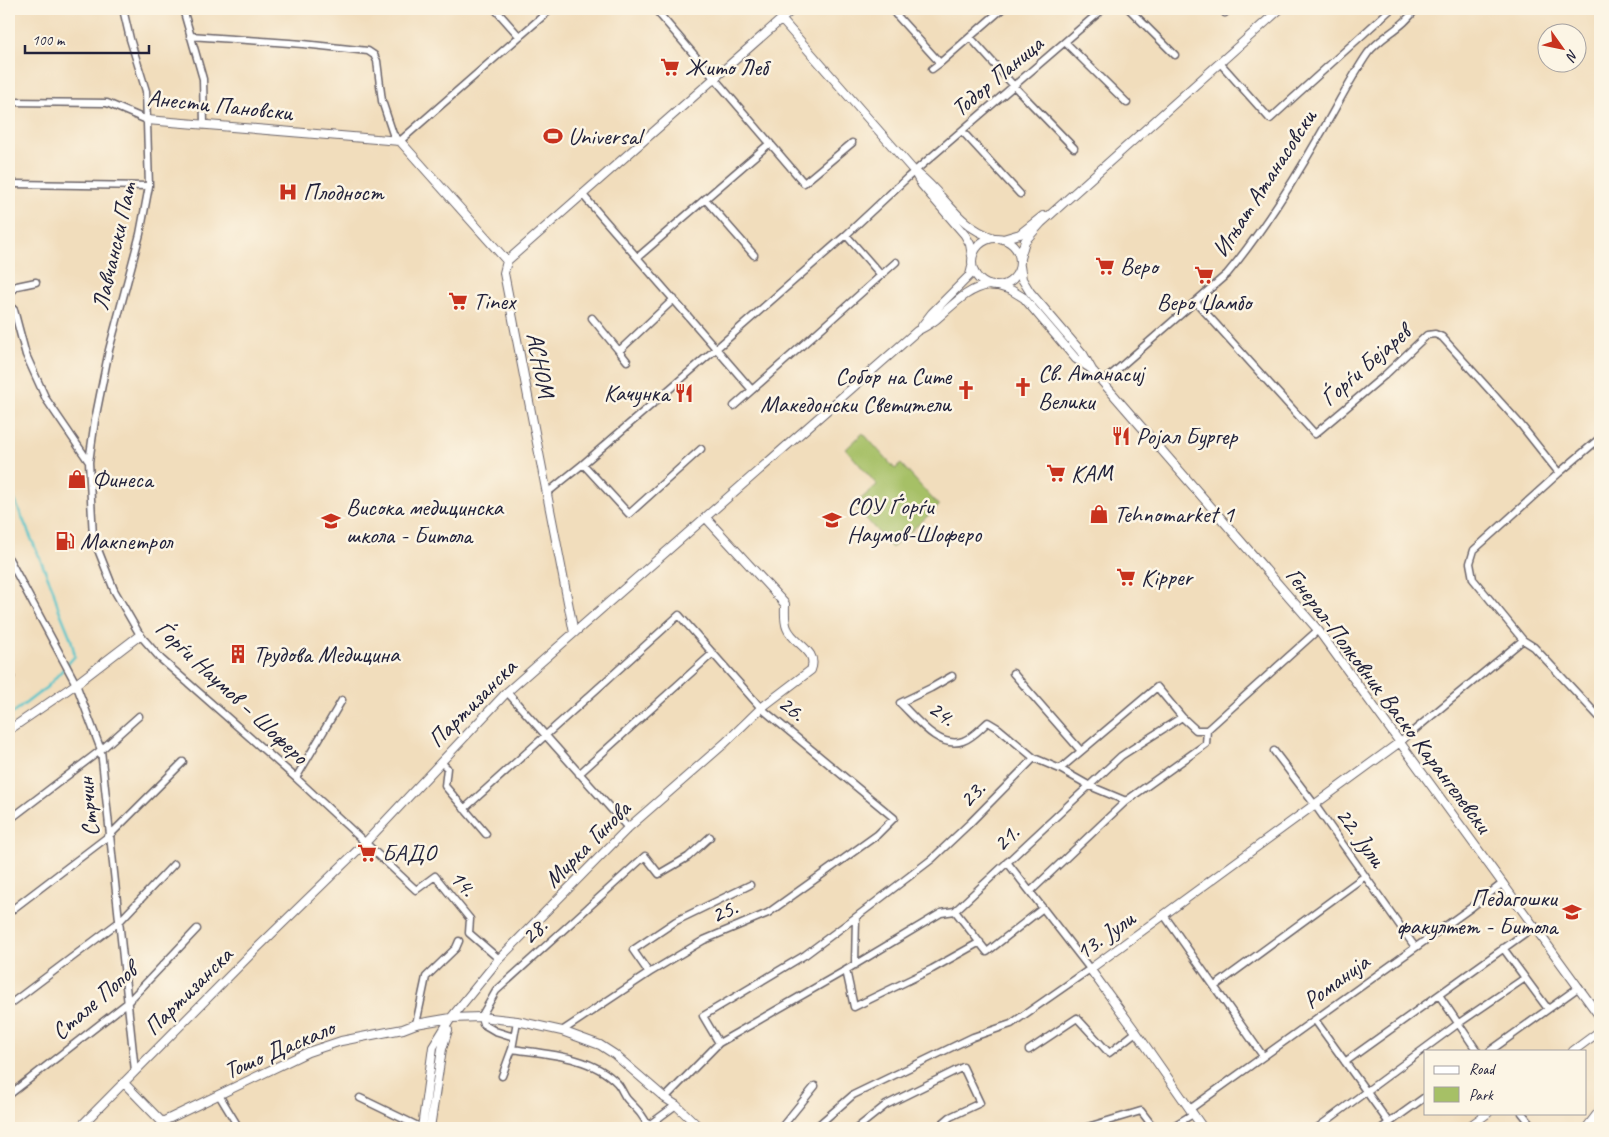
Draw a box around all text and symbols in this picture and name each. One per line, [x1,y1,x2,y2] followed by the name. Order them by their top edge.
[25,22,149,54] scale bar
[1536,22,1586,72] north arrow
[945,28,1050,123] street label: Тодор Паница
[32,31,66,50] text: 100 m
[1562,47,1582,65] text: N
[685,52,772,82] place label: Жито Леб
[659,56,681,78] supermarket icon: Жито Леб
[146,82,296,128] street label: Анести Пановски
[1205,102,1324,262] street label: Игњат Атанасовски
[568,121,645,151] place label: Universal
[542,125,564,147] sports icon: Universal
[303,177,385,207] place label: Плодност
[85,178,143,313] street label: Лавчански Пат
[277,181,299,203] hospital icon: Плодност
[1120,251,1160,281] place label: Веро
[1094,255,1116,277] supermarket icon: Веро
[1193,264,1215,286] supermarket icon: Веро Џамбо
[473,286,517,316] place label: Tinex
[1157,287,1254,317] place label: Веро Џамбо
[447,290,469,312] supermarket icon: Tinex
[1314,315,1419,412] street label: Ѓорѓи Бејарев
[520,330,562,402] street label: АСНОМ
[1038,358,1147,416] place label: Св. Атанасиј Велики
[760,361,953,419] place label: Собор на Сите Македонски Светители
[1012,376,1034,398] church icon: Св. Атанасиј Велики
[604,378,671,408] place label: Качунка
[955,379,977,401] church icon: Собор на Сите Македонски Светители
[673,382,695,404] restaurant icon: Качунка
[1136,421,1238,451] place label: Ројал Бургер
[1110,425,1132,447] restaurant icon: Ројал Бургер
[1071,458,1114,488] place label: KAM
[1045,462,1067,484] supermarket icon: KAM
[92,464,155,494] place label: Финеса
[66,468,88,490] shop icon: Финеса
[847,491,983,549] place label: СОУ Ѓорѓи Наумов-Шоферо
[346,492,504,550] place label: Висока медицинска школа - Битола
[1114,499,1235,529] place label: Tehnomarket 1
[1088,503,1110,525] shop icon: Tehnomarket 1
[821,509,843,531] school or university icon: СОУ Ѓорѓи Наумов-Шоферо
[320,510,342,532] school or university icon: Висока медицинска школа - Битола
[80,526,174,556] place label: Макпетрол
[54,530,76,552] fuel station icon: Макпетрол
[1279,561,1500,841] street label: Генерал-Полковник Васко Карангелевски
[1141,562,1195,592] place label: Kipper
[1115,566,1137,588] supermarket icon: Kipper
[149,613,316,772] street label: Ѓорѓи Наумов – Шоферо
[253,639,401,669] place label: Трудова Медицина
[227,643,249,665] building icon: Трудова Медицина
[421,651,524,754] street label: Партизанска
[772,688,812,728] street label: 26.
[922,693,962,733] street label: 24.
[70,774,106,838] street label: Стрчин
[952,774,992,814] street label: 23.
[537,793,638,894] street label: Мирка Гинова
[1329,801,1393,874] street label: 22. Јули
[986,818,1026,858] street label: 21.
[382,838,438,868] place label: БАДО
[356,842,378,864] supermarket icon: БАДО
[443,863,483,903] street label: 14.
[1396,883,1559,941] place label: Педагошки факултет - Битола
[706,892,742,930] street label: 25.
[1561,901,1583,923] school or university icon: Педагошки факултет - Битола
[1069,903,1142,967] street label: 13. Јули
[514,911,554,951] street label: 28.
[137,939,240,1042] street label: Партизанска
[1297,946,1376,1015] street label: Романија
[45,952,147,1046] street label: Стале Попов
[219,1011,341,1086] street label: Тошо Даскало
[1424,1050,1586,1114] legend
[1469,1060,1496,1079] text: Road
[1469,1086,1494,1105] text: Park

